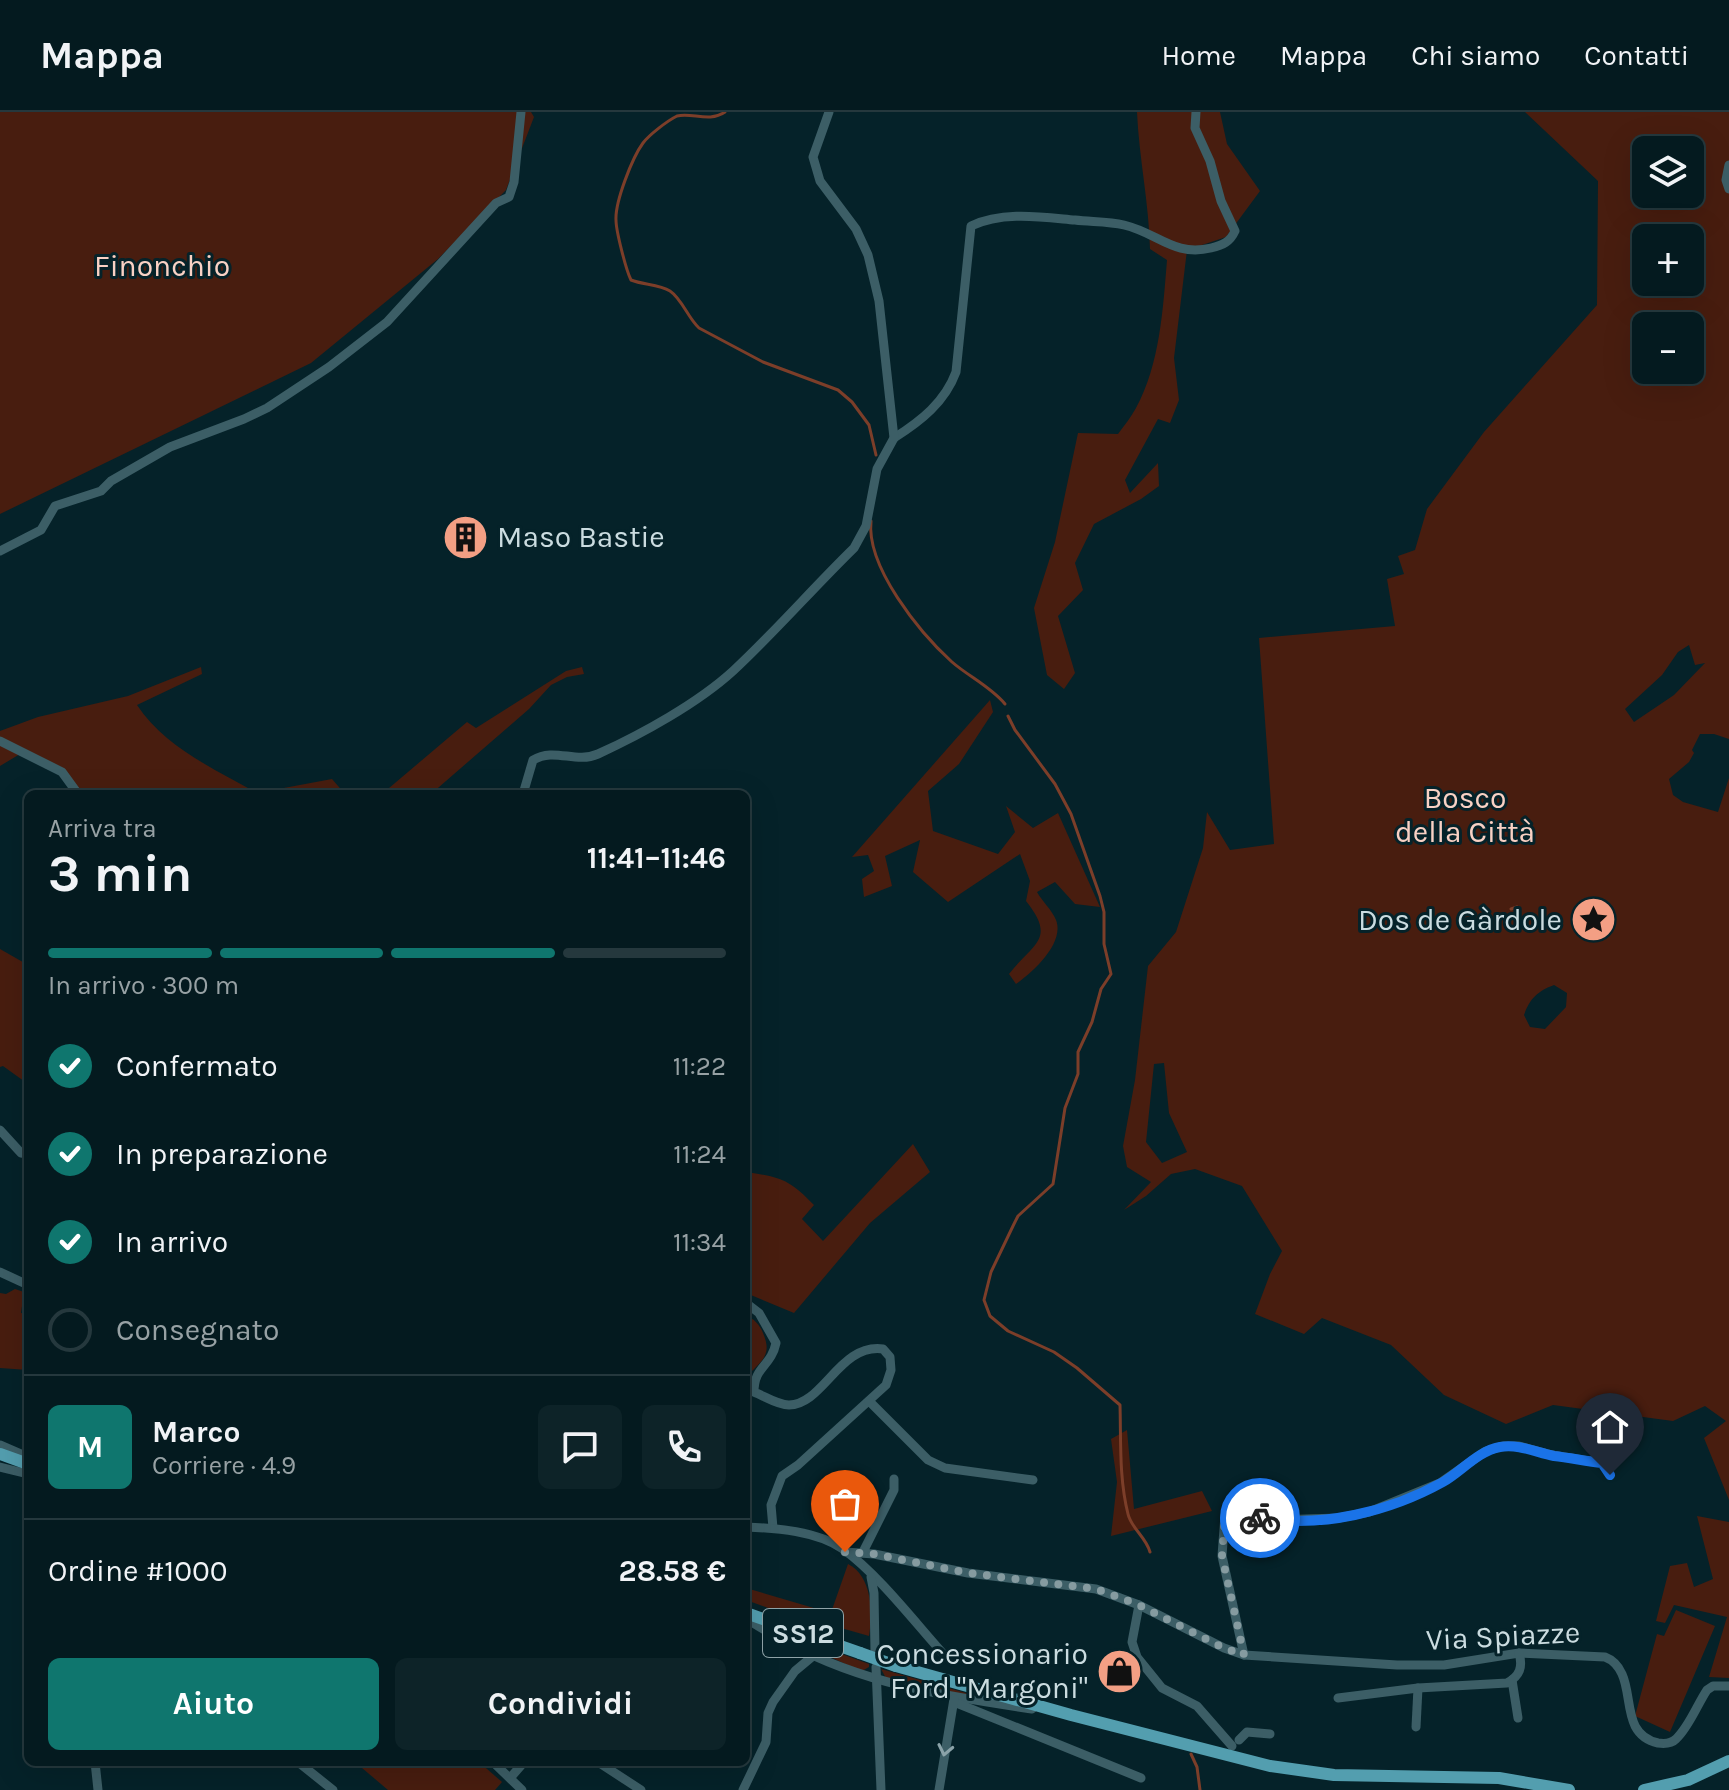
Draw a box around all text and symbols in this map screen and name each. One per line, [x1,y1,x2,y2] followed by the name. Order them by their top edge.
[40,33,164,78] text: Mappa
[1161,39,1236,72] text: Home
[1280,39,1367,72] text: Mappa
[1411,39,1540,72] text: Chi siamo
[1584,39,1689,72] text: Contatti
[1632,136,1704,384] map controls
[1632,136,1704,208] button: layers
[1632,224,1704,296] button: +
[94,248,230,284] park label: Finonchio
[1632,312,1704,384] button: −
[442,513,490,561] building icon: Maso Bastie
[497,519,665,555] place label: Maso Bastie
[1395,780,1535,850] park label: Bosco della Città
[48,813,157,844] text: Arriva tra
[587,840,726,876] text: 11:41–11:46
[48,843,192,904] text: 3 min
[1569,896,1617,944] place icon: Dos de Gàrdole
[1358,902,1562,938] place label: Dos de Gàrdole
[48,970,239,1001] text: In arrivo · 300 m
[48,1044,92,1088] icon: check
[116,1048,278,1084] text: Confermato
[673,1051,726,1082] text: 11:22
[48,1132,92,1176] icon: check
[116,1136,328,1172] text: In preparazione
[673,1139,726,1170] text: 11:24
[48,1220,92,1264] icon: check
[116,1224,228,1260] text: In arrivo
[673,1227,726,1258] text: 11:34
[116,1312,279,1348] text: Consegnato
[1576,1393,1644,1475] pin
[538,1405,622,1489] button: chat
[642,1405,726,1489] button: phone
[1588,1405,1632,1449] icon: home
[152,1414,240,1450] text: Marco
[77,1429,103,1465] text: M
[152,1450,296,1481] text: Corriere · 4.9
[811,1470,879,1552] pin
[1220,1478,1300,1558] courier
[823,1482,867,1526] icon: bag
[1238,1496,1282,1540] icon: bike
[48,1553,228,1589] text: Ordine #1000
[619,1553,726,1589] text: 28.58 €
[763,1609,843,1657] road number: SS12
[1425,1614,1581,1658] street label: Via Spiazze
[877,1636,1088,1706] place label: Concessionario Ford "Margoni"
[1095,1647,1143,1695] shop icon: Concessionario Ford "Margoni"
[48,1658,379,1750] button: Aiuto
[395,1658,726,1750] button: Condividi
[937,1743,954,1756] one-way arrow

